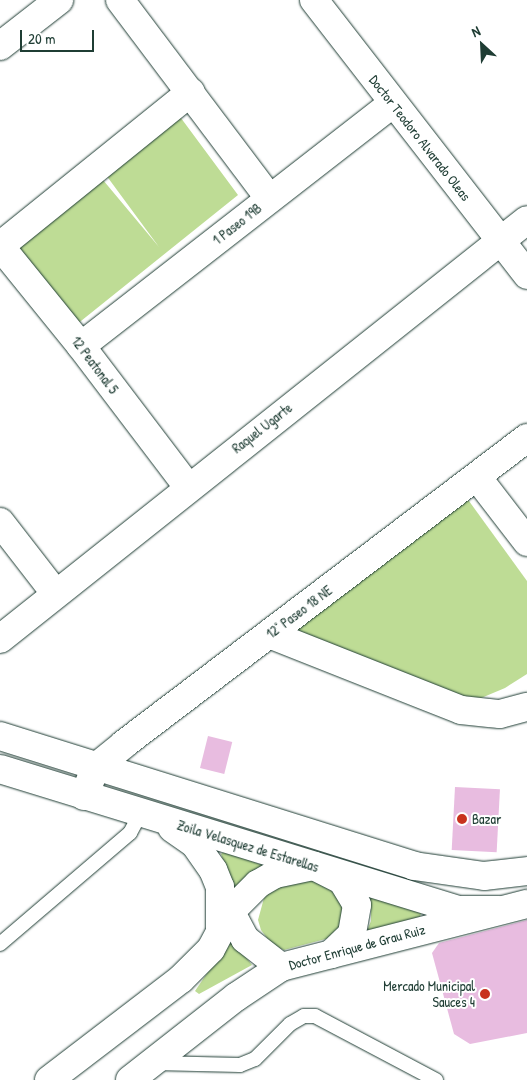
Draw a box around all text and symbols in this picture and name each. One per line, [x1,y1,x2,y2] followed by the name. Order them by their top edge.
[22,20,96,52] scale bar
[457,20,507,70] north arrow
[468,21,483,41] text: N
[28,28,55,49] text: 20 m
[366,72,474,204] street label: Doctor Teodoro Alvarado Oleas
[209,200,265,248] street label: 1 Paseo 19B
[68,333,122,397] street label: 12 Peatonal 5
[229,399,295,457] street label: Raquel Ugarte
[263,582,335,642] street label: 12° Paseo 18 NE
[472,811,501,827] place label: Bazar
[456,813,468,825] marker: Bazar
[175,816,321,876] street label: Zoila Velasquez de Estarellas
[287,921,427,973] street label: Doctor Enrique de Grau Ruiz
[383,978,475,1010] place label: Mercado Municipal Sauces 4
[479,988,491,1000] marker: Mercado Municipal Sauces 4

